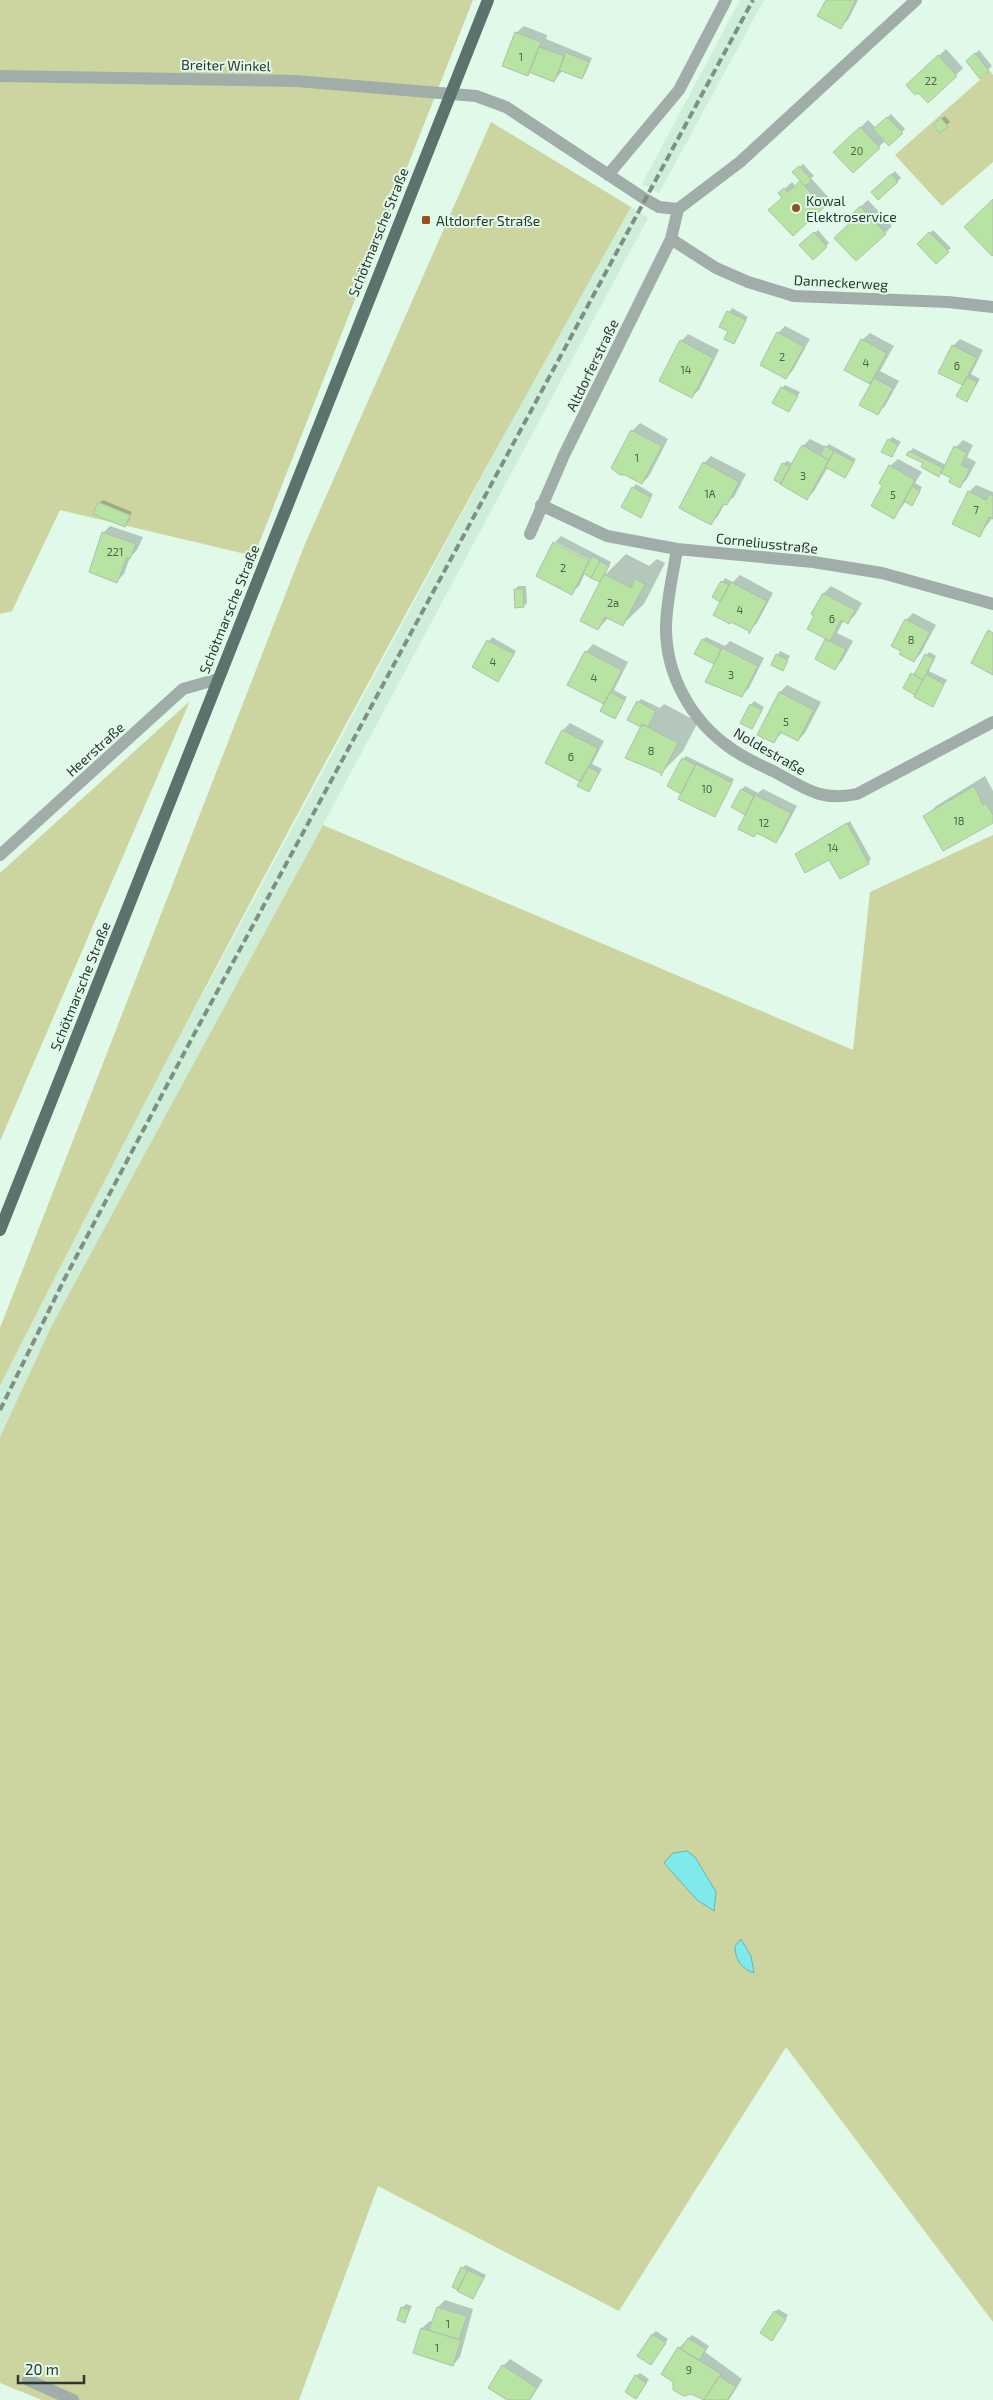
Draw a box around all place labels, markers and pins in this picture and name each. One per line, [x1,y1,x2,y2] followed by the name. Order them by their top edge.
[806,192,897,225] place label: Kowal Elektroservice
[790,202,802,214] marker: Kowal Elektroservice
[436,212,540,229] place label: Altdorfer Straße
[420,214,432,226] marker: Altdorfer Straße

